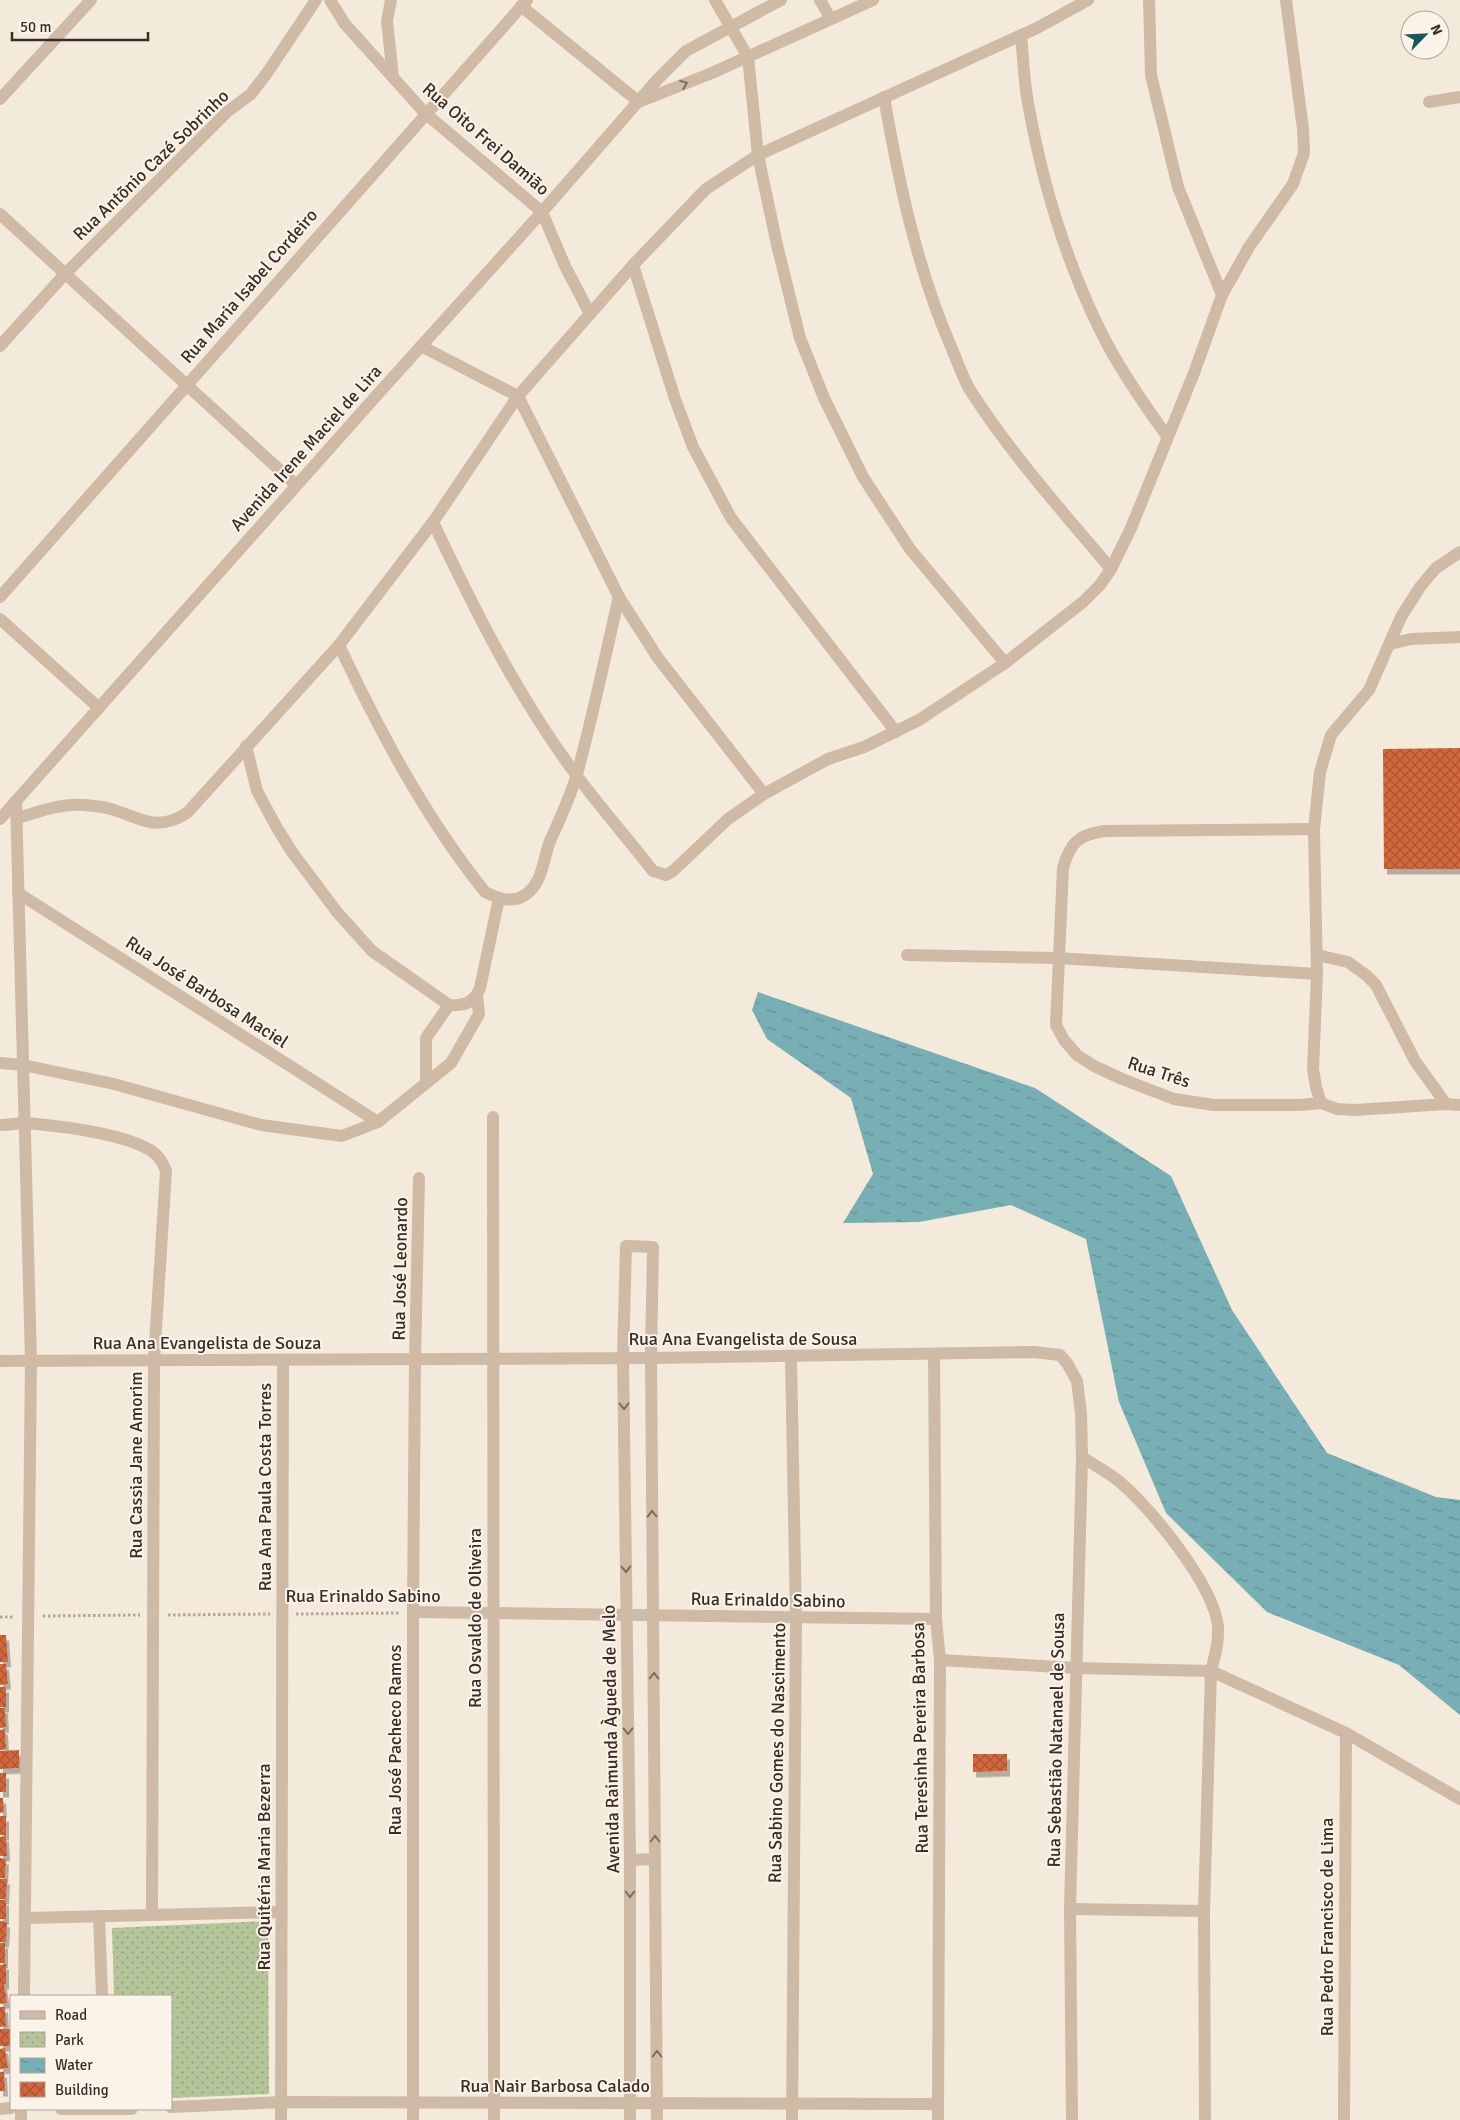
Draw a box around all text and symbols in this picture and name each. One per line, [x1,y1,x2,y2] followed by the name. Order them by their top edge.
[12,10,149,42] scale bar
[1400,10,1450,60] north arrow
[20,18,51,36] text: 50 m
[1427,22,1446,38] text: N
[418,78,554,200] street label: Rua Oito Frei Damião
[679,80,688,90] one-way arrow
[69,85,233,245] street label: Rua Antõnio Cazé Sobrinho
[176,204,322,368] street label: Rua Maria Isabel Cordeiro
[226,360,386,536] street label: Avenida Irene Maciel de Lira
[122,931,292,1053] street label: Rua José Barbosa Maciel
[1125,1052,1193,1092] street label: Rua Três
[388,1197,412,1341] street label: Rua José Leonardo
[629,1328,857,1350] street label: Rua Ana Evangelista de Sousa
[92,1332,322,1354] street label: Rua Ana Evangelista de Souza
[125,1371,147,1559] street label: Rua Cassia Jane Amorim
[254,1383,276,1591] street label: Rua Ana Paula Costa Torres
[619,1402,629,1410] one-way arrow
[647,1510,658,1518] one-way arrow
[464,1528,486,1708] street label: Rua Osvaldo de Oliveira
[621,1565,631,1573] one-way arrow
[285,1585,441,1607] street label: Rua Erinaldo Sabino
[690,1588,846,1612] street label: Rua Erinaldo Sabino
[598,1604,624,1874] street label: Avenida Raimunda Àgueda de Melo
[1043,1612,1069,1868] street label: Rua Sebastião Natanael de Sousa
[907,1622,933,1854] street label: Rua Teresinha Pereira Barbosa
[764,1623,790,1883] street label: Rua Sabino Gomes do Nascimento
[384,1644,406,1835] street label: Rua José Pacheco Ramos
[649,1672,659,1680] one-way arrow
[623,1728,633,1735] one-way arrow
[253,1763,275,1971] street label: Rua Quitéria Maria Bezerra
[1316,1818,1338,2036] street label: Rua Pedro Francisco de Lima
[650,1835,660,1842] one-way arrow
[625,1890,635,1898] one-way arrow
[10,1995,172,2110] legend
[55,2006,87,2024] text: Road
[55,2031,84,2049] text: Park
[652,2050,662,2058] one-way arrow
[55,2056,93,2074] text: Water
[460,2075,650,2097] street label: Rua Nair Barbosa Calado
[55,2081,109,2099] text: Building

